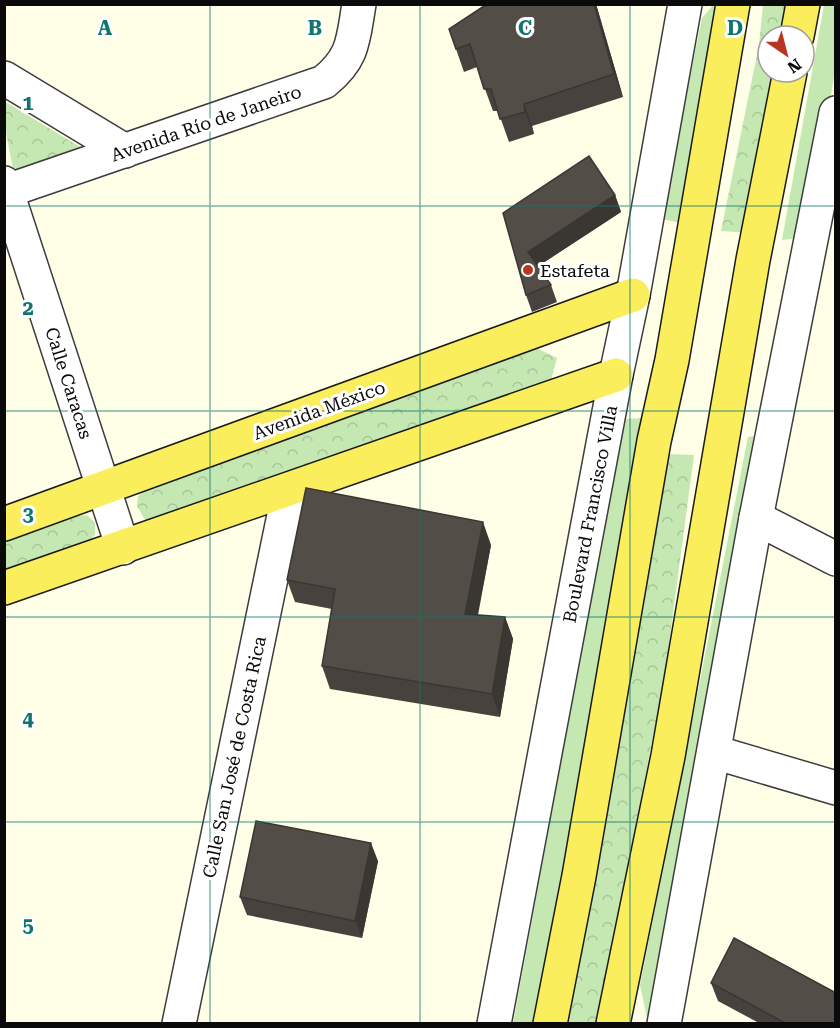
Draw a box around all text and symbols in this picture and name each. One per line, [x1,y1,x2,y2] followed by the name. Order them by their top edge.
[98,16,113,40] text: A
[308,16,322,40] text: B
[518,16,532,40] text: C
[727,16,743,40] text: D
[756,24,816,84] north arrow
[784,55,805,77] text: N
[108,81,304,165] street label: Avenida Río de Janeiro
[22,91,34,115] text: 1
[540,260,610,281] place label: Estafeta
[521,263,535,277] marker: Estafeta
[22,296,34,320] text: 2
[41,325,97,441] street label: Calle Caracas
[250,376,388,444] street label: Avenida México
[559,403,621,625] street label: Boulevard Francisco Villa
[22,502,34,526] text: 3
[198,634,270,880] street label: Calle San José de Costa Rica
[22,707,34,731] text: 4
[22,913,34,937] text: 5

